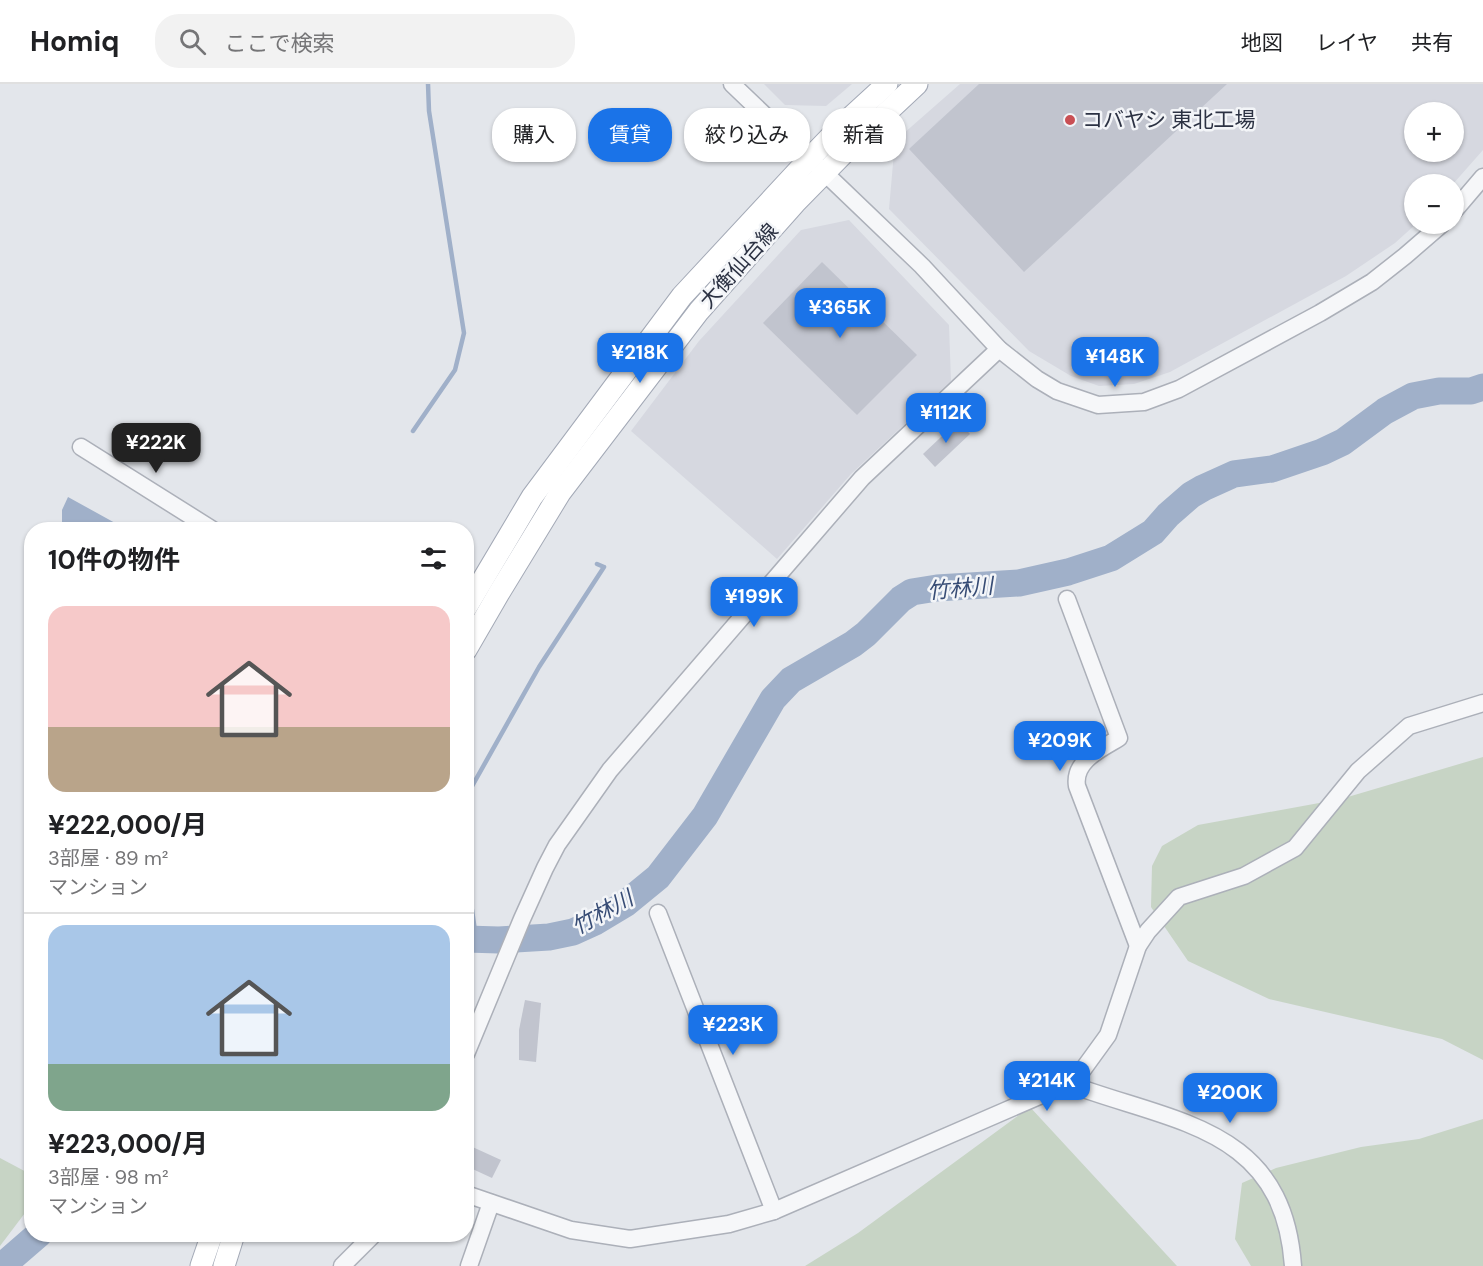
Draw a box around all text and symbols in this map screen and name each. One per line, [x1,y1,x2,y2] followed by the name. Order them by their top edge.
[155,14,575,68] search box
[30,23,119,60] text: Homiq
[176,25,209,58] icon: search
[224,29,334,58] text: ここで検索
[1241,29,1283,57] text: 地図
[1316,29,1378,57] text: レイヤ
[1411,29,1453,57] text: 共有
[1404,102,1464,234] map controls
[1404,102,1464,162] button: +
[1082,106,1256,134] place label: コバヤシ 東北工場
[492,108,576,162] chip: 購入
[588,108,672,162] chip: 賃貸
[684,108,810,162] chip: 絞り込み
[822,108,906,162] chip: 新着
[1063,113,1077,127] marker: コバヤシ 東北工場
[1404,174,1464,234] button: −
[693,218,785,314] street label: 大衡仙台線
[798,288,882,339] pin: ¥365K
[809,294,871,320] text: ¥365K
[598,333,682,384] pin: ¥218K
[1073,337,1157,388] pin: ¥148K
[611,339,669,365] text: ¥218K
[1086,343,1145,369] text: ¥148K
[904,393,988,444] pin: ¥112K
[920,399,972,425] text: ¥112K
[114,423,198,474] pin: ¥222K
[126,429,186,455] text: ¥222K
[417,542,450,575] icon: filters
[48,543,180,577] text: 10件の物件
[926,571,996,606] water label: 竹林川
[712,577,796,628] pin: ¥199K
[725,583,783,609] text: ¥199K
[195,645,303,753] icon: home
[1018,721,1102,772] pin: ¥209K
[1028,727,1092,753] text: ¥209K
[48,808,207,842] text: ¥222,000/月
[48,845,168,871] text: 3部屋 · 89 m²
[48,874,148,900] text: マンション
[566,883,640,941] water label: 竹林川
[195,964,303,1072] icon: home
[691,1005,775,1056] pin: ¥223K
[702,1011,764,1037] text: ¥223K
[1005,1061,1089,1112] pin: ¥214K
[1018,1067,1076,1093] text: ¥214K
[1188,1073,1272,1124] pin: ¥200K
[1197,1079,1263,1105] text: ¥200K
[48,1127,208,1161] text: ¥223,000/月
[48,1164,169,1190] text: 3部屋 · 98 m²
[48,1193,148,1219] text: マンション

